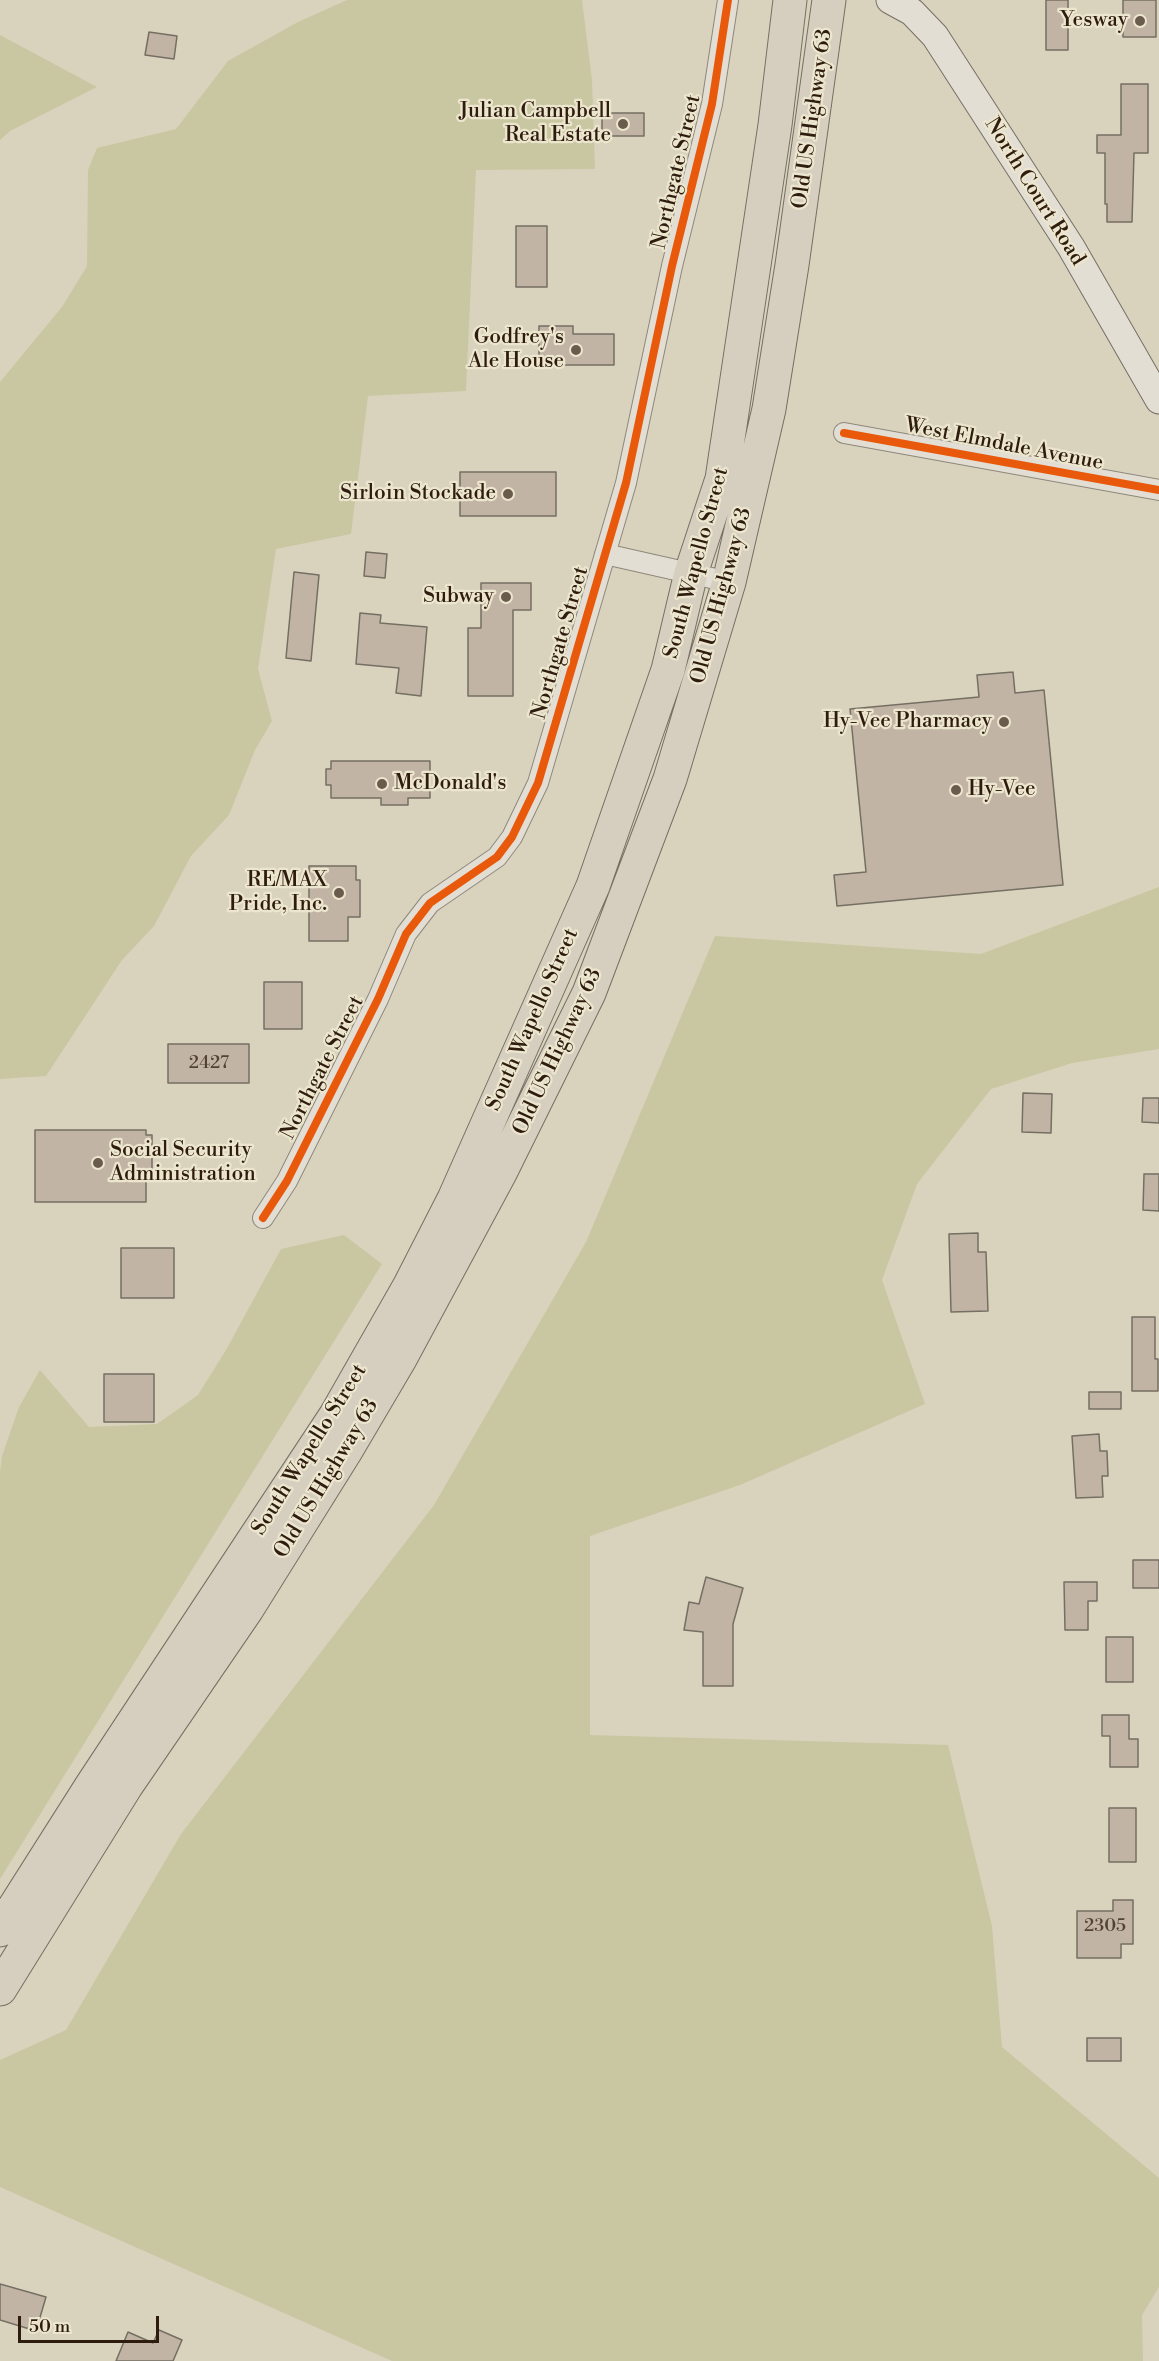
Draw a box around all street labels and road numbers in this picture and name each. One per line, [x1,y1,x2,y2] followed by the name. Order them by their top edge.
[788,27,838,211] street label: Old US Highway 63
[647,92,707,252] street label: Northgate Street
[978,113,1090,271] street label: North Court Road
[903,413,1105,477] street label: West Elmdale Avenue
[659,465,735,661] street label: South Wapello Street
[686,505,758,687] street label: Old US Highway 63
[527,564,595,722] street label: Northgate Street
[481,925,585,1115] street label: South Wapello Street
[508,964,608,1140] street label: Old US Highway 63
[276,992,370,1144] street label: Northgate Street
[247,1360,373,1540] street label: South Wapello Street
[269,1395,385,1563] street label: Old US Highway 63

